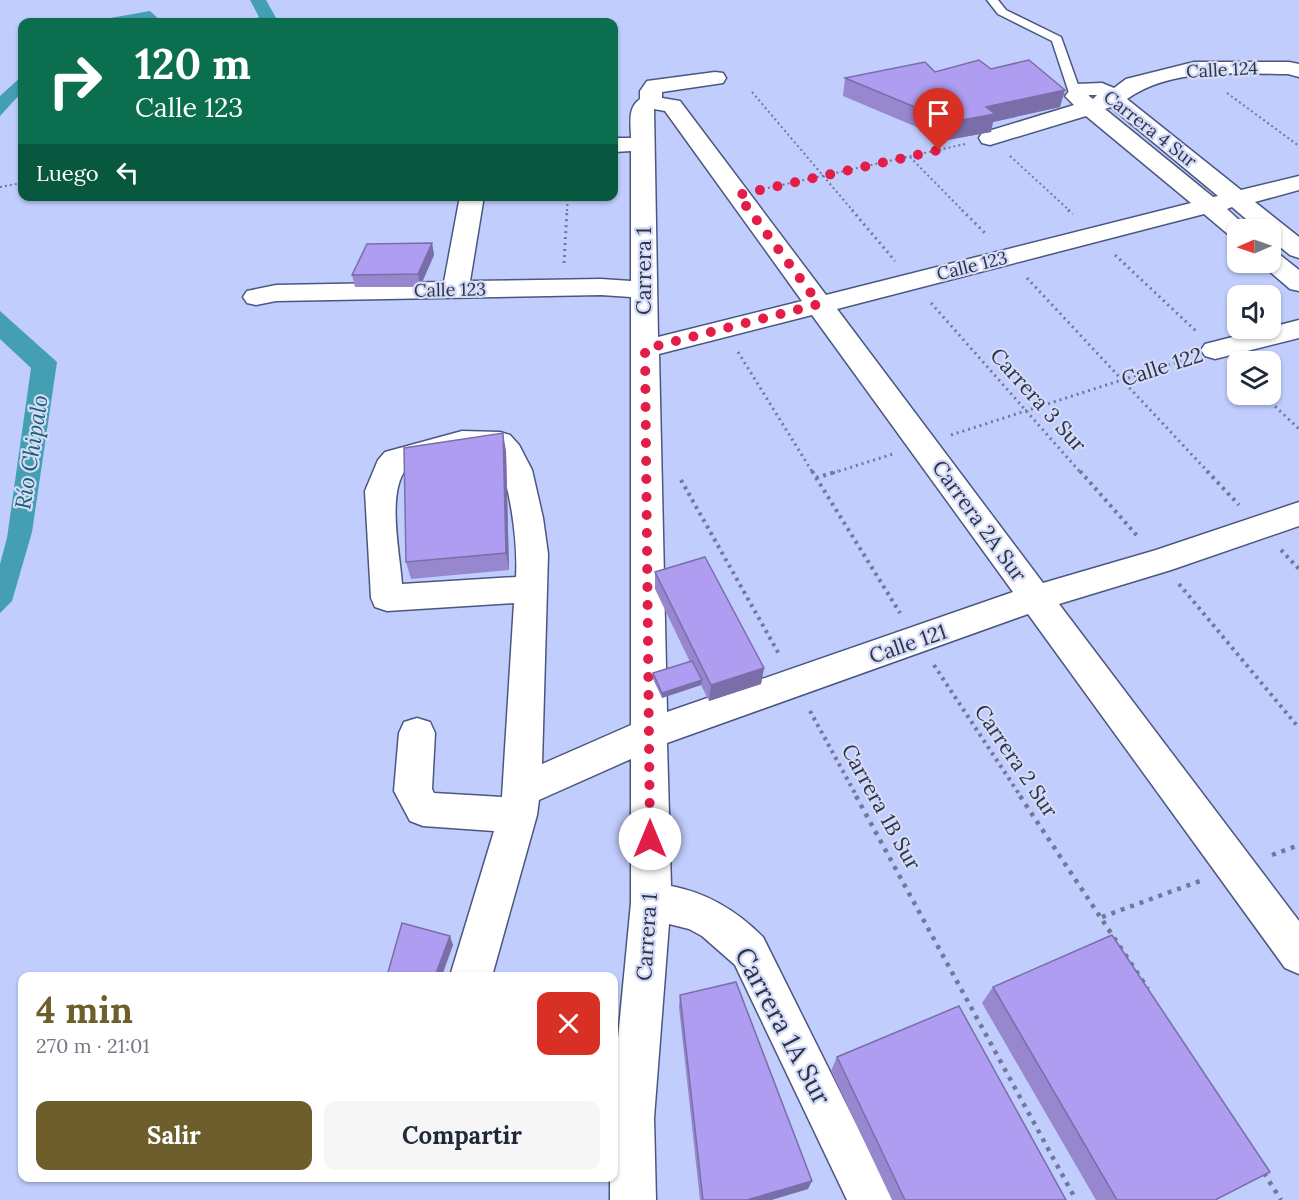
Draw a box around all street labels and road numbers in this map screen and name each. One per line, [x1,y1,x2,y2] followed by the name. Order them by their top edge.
[1186,56,1259,83] street label: Calle 124
[1099,85,1202,172] street label: Carrera 4 Sur
[630,227,657,315] street label: Carrera 1
[934,246,1010,285] street label: Calle 123
[414,277,486,302] street label: Calle 123
[1118,341,1206,392] street label: Calle 122
[985,342,1092,457] street label: Carrera 3 Sur
[926,455,1033,587] street label: Carrera 2A Sur
[865,618,950,669] street label: Calle 121
[969,699,1064,822] street label: Carrera 2 Sur
[836,739,927,874] street label: Carrera 1B Sur
[630,892,663,982] street label: Carrera 1
[728,941,839,1111] street label: Carrera 1A Sur

